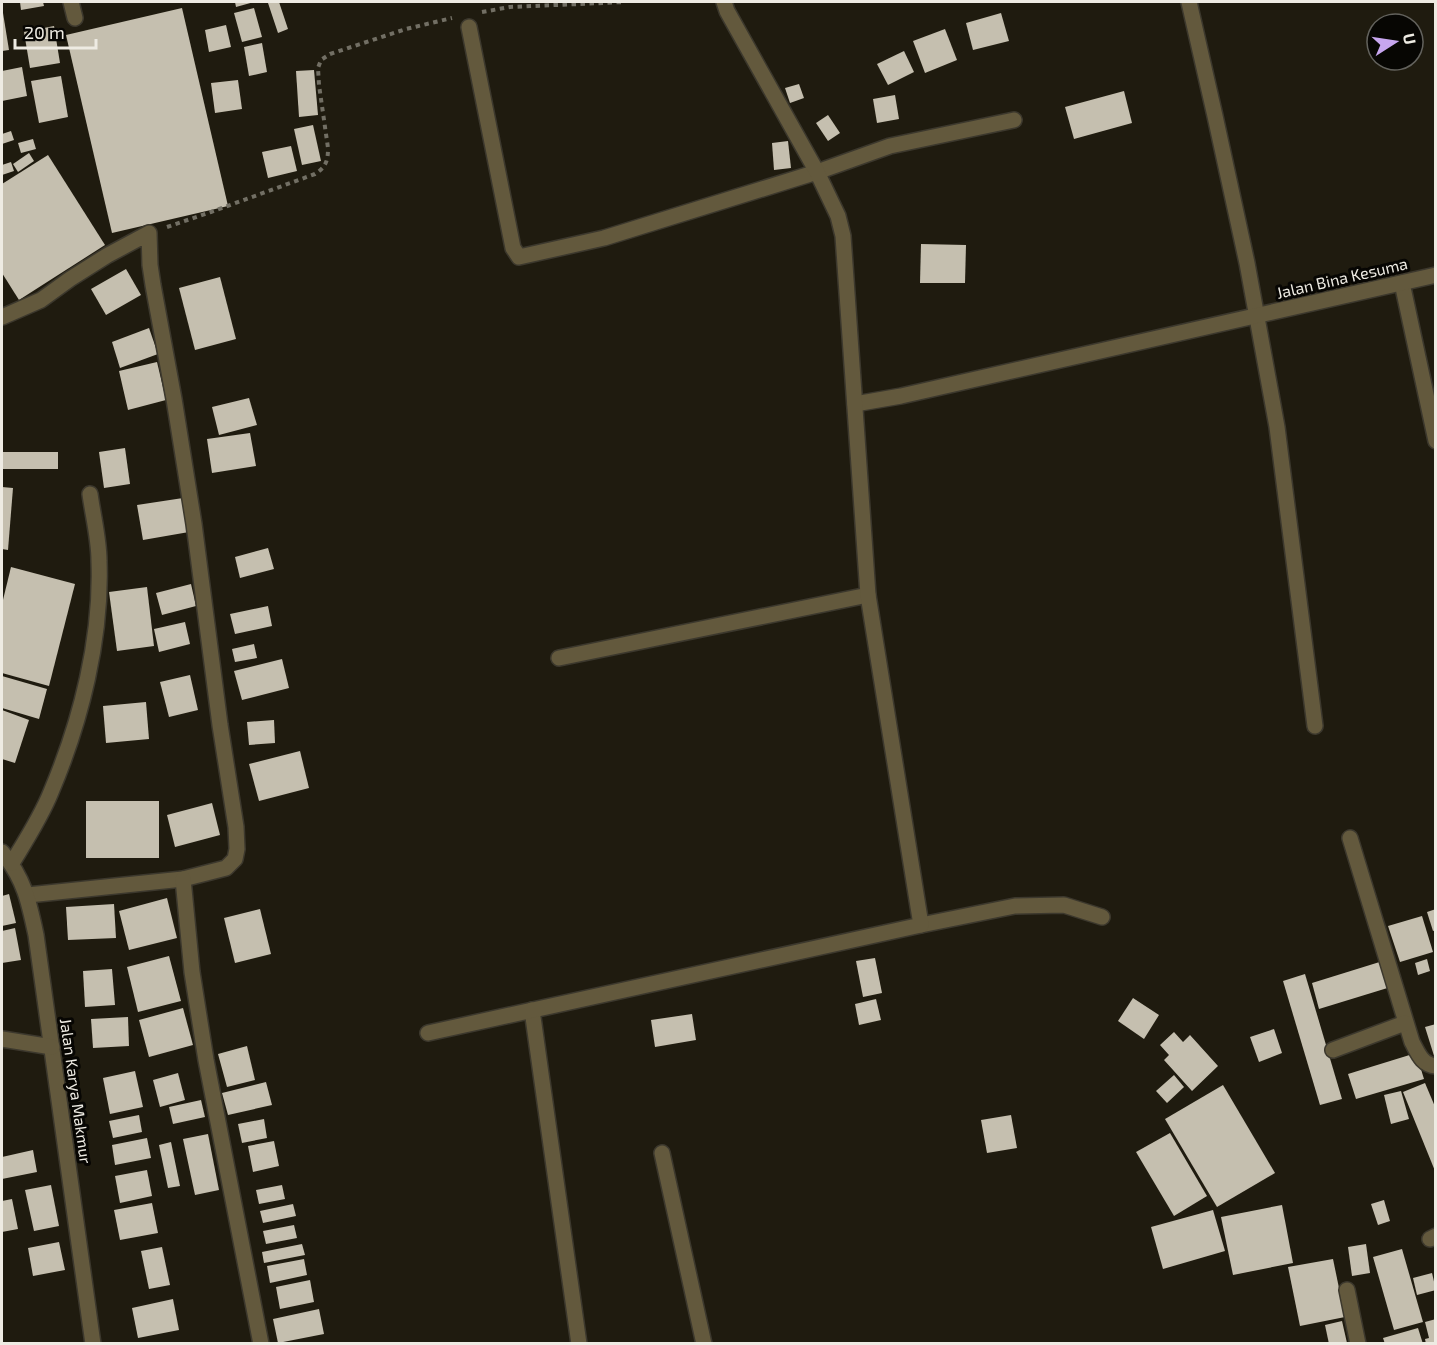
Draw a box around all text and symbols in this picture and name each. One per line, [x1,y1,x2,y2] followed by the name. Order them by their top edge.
[15,12,96,50] scale bar
[1365,12,1425,72] north arrow
[24,21,65,43] text: 20 m
[1400,31,1421,46] text: U
[1274,253,1409,302] street label: Jalan Bina Kesuma
[57,1017,96,1165] street label: Jalan Karya Makmur

